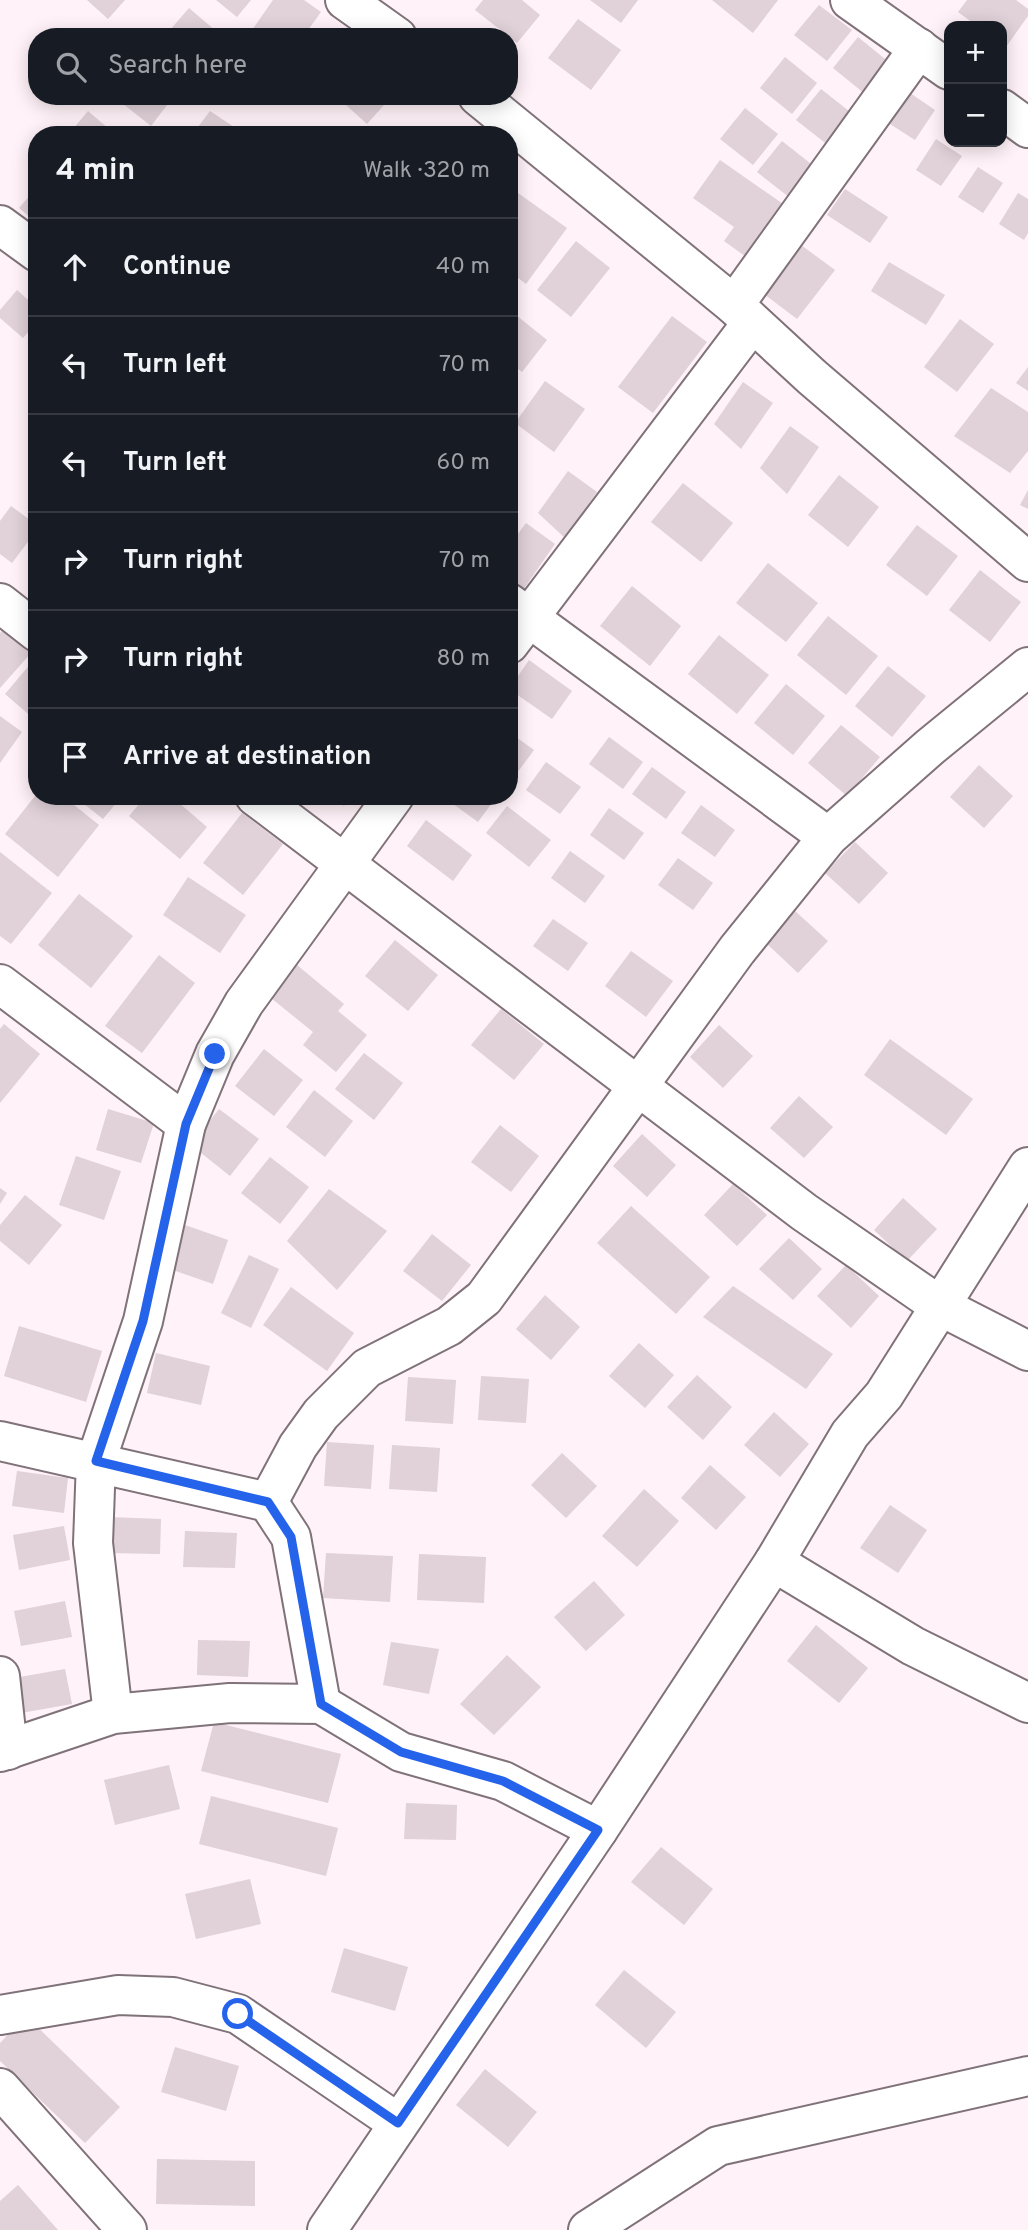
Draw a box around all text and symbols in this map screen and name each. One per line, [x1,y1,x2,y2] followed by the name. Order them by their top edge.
[944,21,1007,147] map controls
[944,21,1007,84] button: +
[28,28,518,105] search box
[52,48,90,86] icon: search
[108,50,247,83] text: Search here
[944,84,1007,147] button: −
[56,153,135,190] text: 4 min
[363,157,490,186] text: Walk · 320 m
[56,248,94,286] icon: ahead
[123,251,231,284] text: Continue
[436,253,490,282] text: 40 m
[56,346,94,384] icon: left
[123,349,227,382] text: Turn left
[439,351,490,380] text: 70 m
[56,444,94,482] icon: left
[123,447,227,480] text: Turn left
[437,449,490,478] text: 60 m
[56,542,94,580] icon: right
[123,545,243,578] text: Turn right
[439,547,490,576] text: 70 m
[56,640,94,678] icon: right
[123,643,243,676] text: Turn right
[437,645,490,674] text: 80 m
[56,738,94,776] icon: arrive
[123,741,371,774] text: Arrive at destination
[199,1038,230,1069] route end
[222,1998,253,2029] route start

